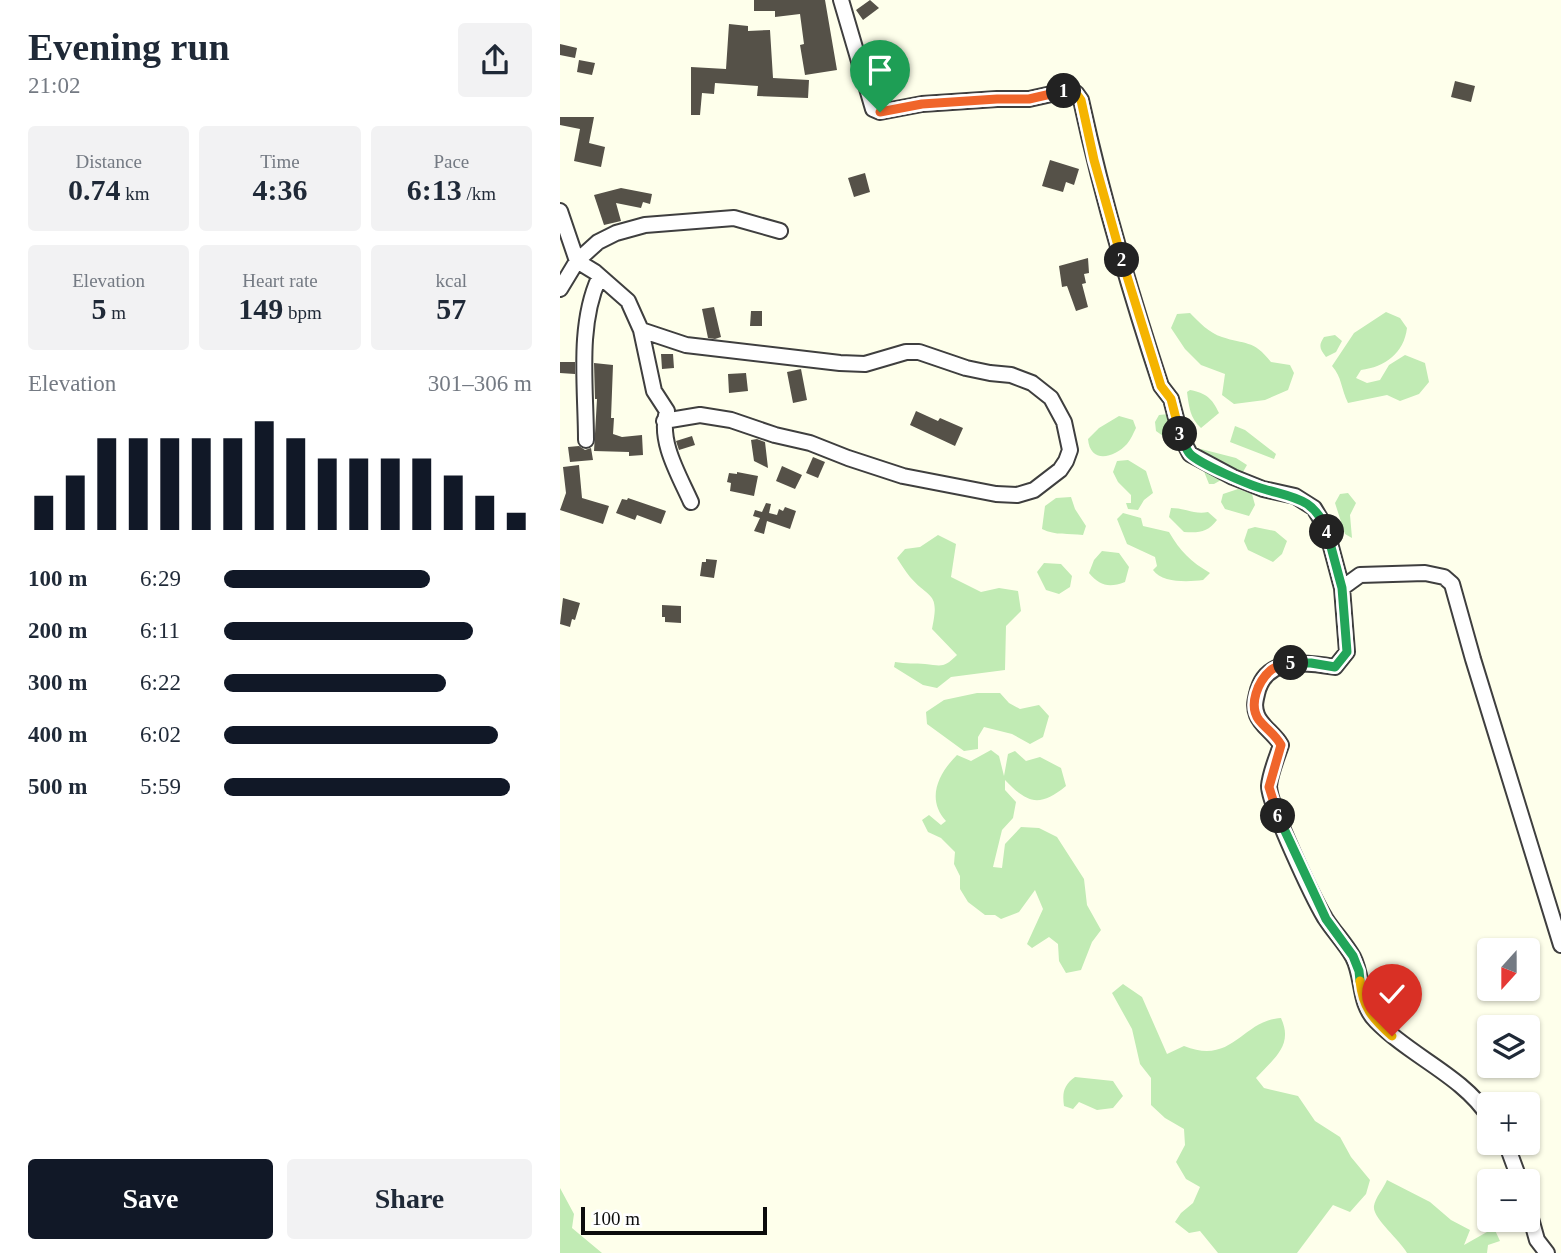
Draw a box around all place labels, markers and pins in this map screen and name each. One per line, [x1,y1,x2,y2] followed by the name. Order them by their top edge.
[850,40,910,112] pin
[1046,74,1082,108] pin: 1
[1104,243,1140,278] pin: 2
[1162,416,1198,452] pin: 3
[1310,514,1344,550] pin: 4
[1274,646,1308,680] pin: 5
[1260,798,1296,834] pin: 6
[1362,964,1422,1036] pin

